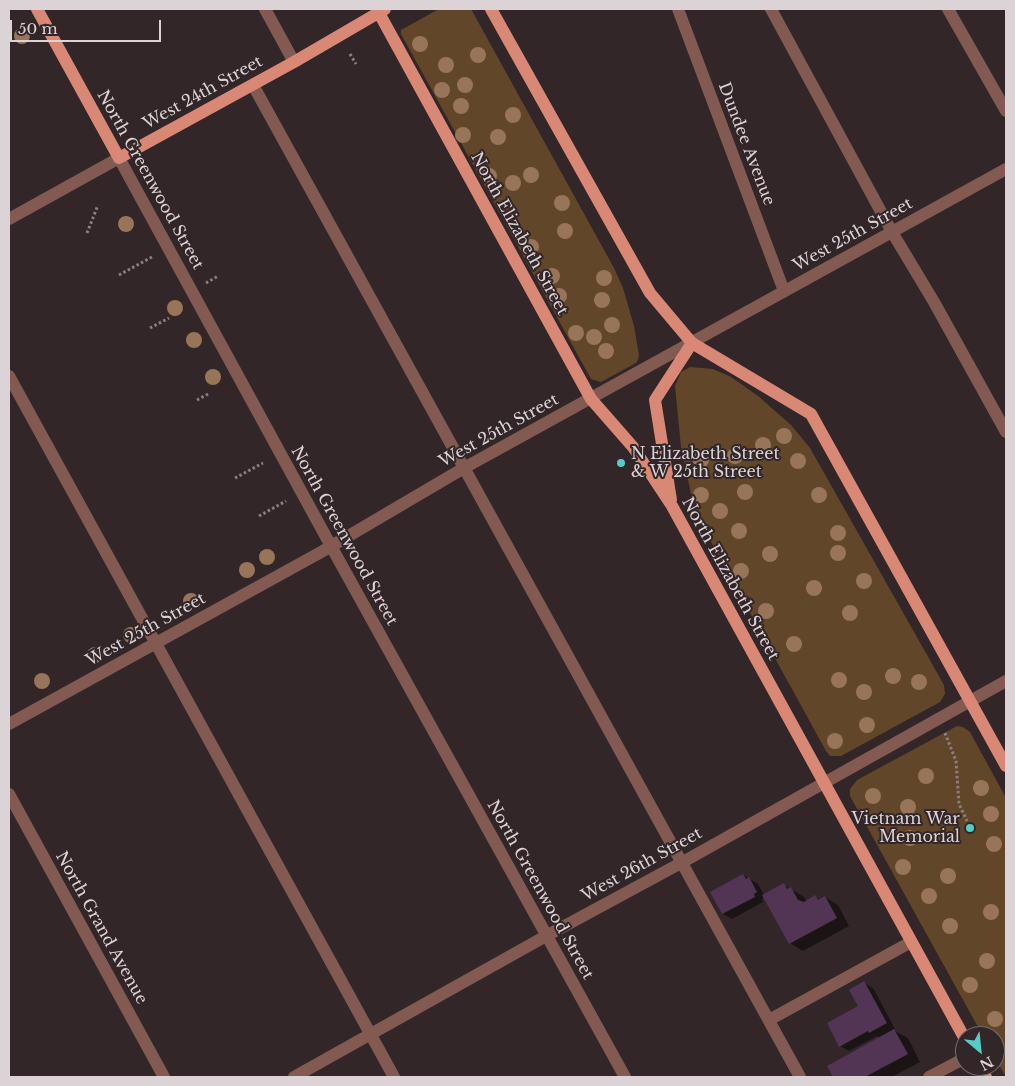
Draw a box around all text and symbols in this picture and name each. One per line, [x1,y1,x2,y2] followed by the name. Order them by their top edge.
[12,10,164,42] scale bar
[18,19,58,38] text: 50 m
[140,52,266,134] street label: West 24th Street
[714,80,778,208] street label: Dundee Avenue
[93,87,207,273] street label: North Greenwood Street
[466,149,572,319] street label: North Elizabeth Street
[790,194,916,276] street label: West 25th Street
[436,390,562,472] street label: West 25th Street
[287,443,401,629] street label: North Greenwood Street
[631,444,779,482] place label: N Elizabeth Street & W 25th Street
[615,457,627,469] marker: N Elizabeth Street & W 25th Street
[677,494,783,664] street label: North Elizabeth Street
[83,589,209,671] street label: West 25th Street
[483,797,597,983] street label: North Greenwood Street
[851,809,960,847] place label: Vietnam War Memorial
[964,822,976,834] marker: Vietnam War Memorial
[578,824,706,906] street label: West 26th Street
[51,848,151,1008] street label: North Grand Avenue
[955,1026,1005,1076] north arrow
[977,1052,997,1074] text: N

